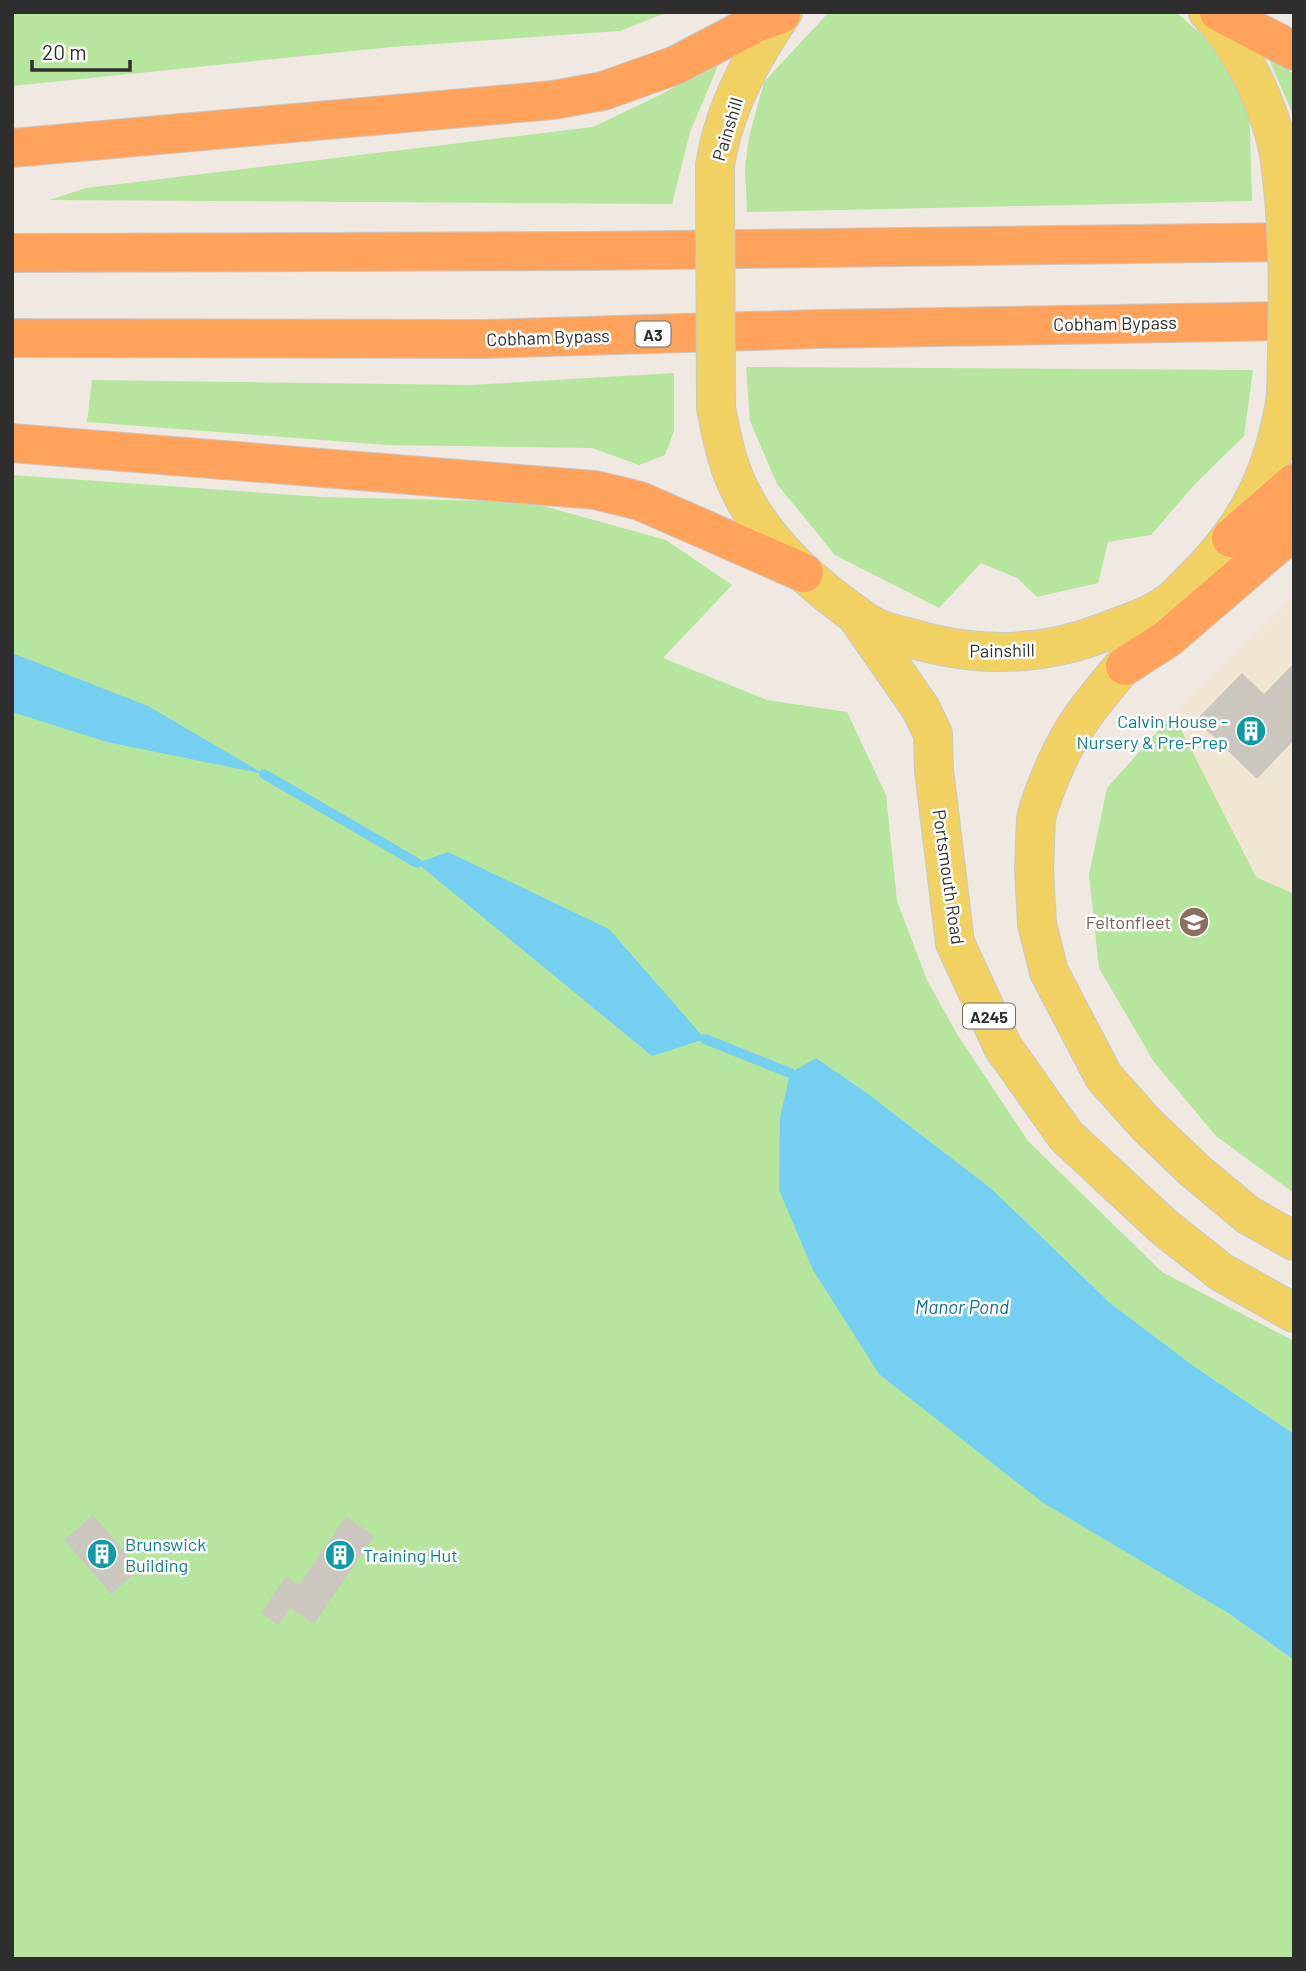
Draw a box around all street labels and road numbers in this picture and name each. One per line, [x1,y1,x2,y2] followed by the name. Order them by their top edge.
[707,95,747,163] street label: Painshill
[1053,311,1177,335] street label: Cobham Bypass
[636,322,670,346] road number: A3
[486,324,610,350] street label: Cobham Bypass
[969,638,1035,662] street label: Painshill
[929,808,969,946] street label: Portsmouth Road
[963,1004,1015,1028] road number: A245

